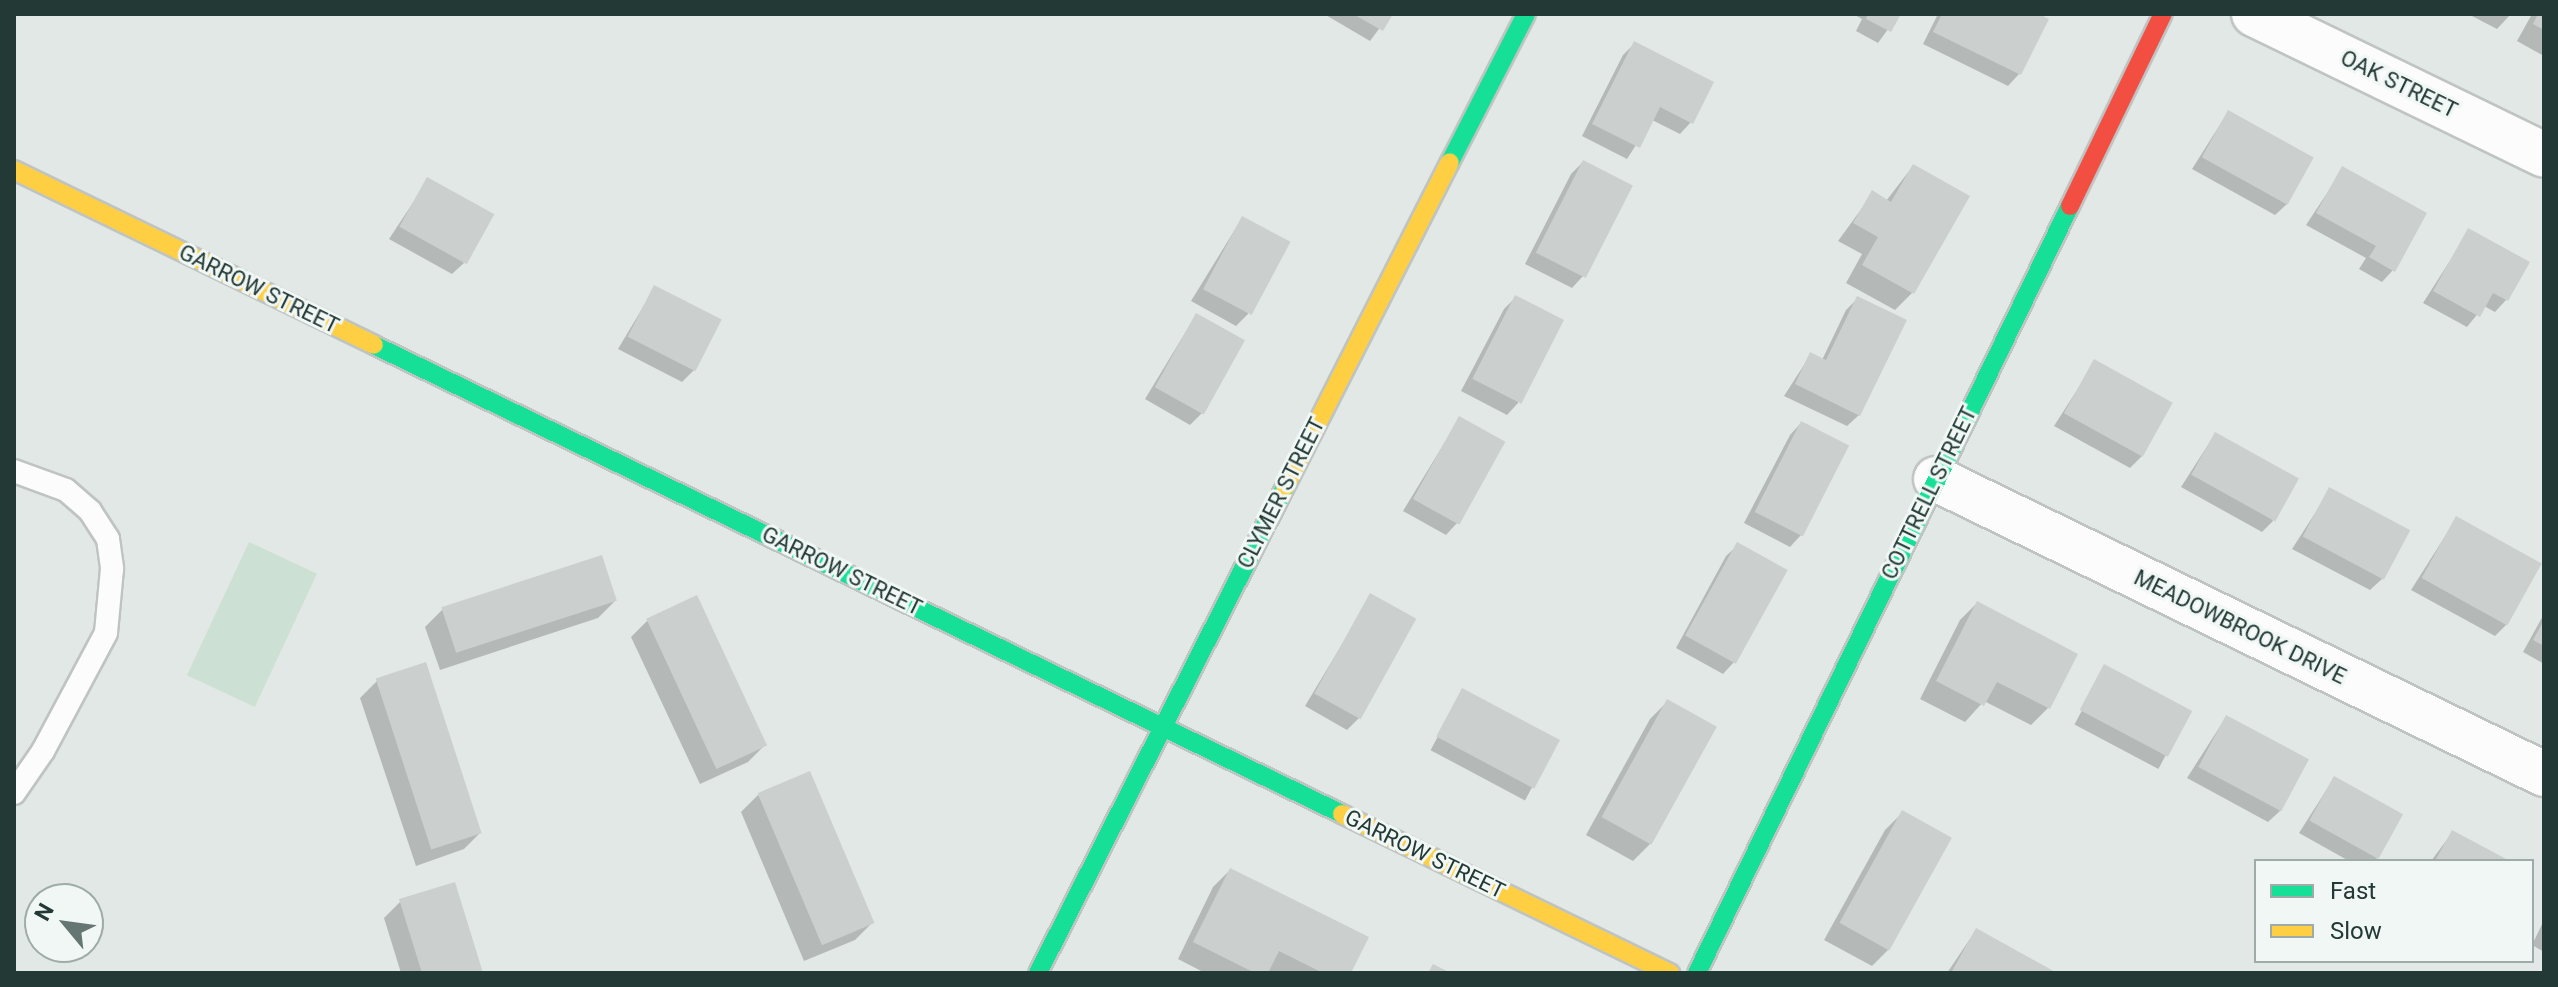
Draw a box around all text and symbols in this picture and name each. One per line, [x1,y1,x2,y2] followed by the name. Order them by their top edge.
[2336,44,2462,124] street label: OAK STREET
[175,239,343,339] street label: GARROW STREET
[1876,402,1982,584] street label: COTTRELL STREET
[1232,413,1330,573] street label: CLYMER STREET
[758,521,926,621] street label: GARROW STREET
[2130,564,2350,690] street label: MEADOWBROOK DRIVE
[1341,804,1509,904] street label: GARROW STREET
[2254,859,2534,963] legend
[2330,877,2376,905] text: Fast
[24,883,104,963] north arrow
[30,899,59,925] text: N
[2330,917,2382,945] text: Slow

